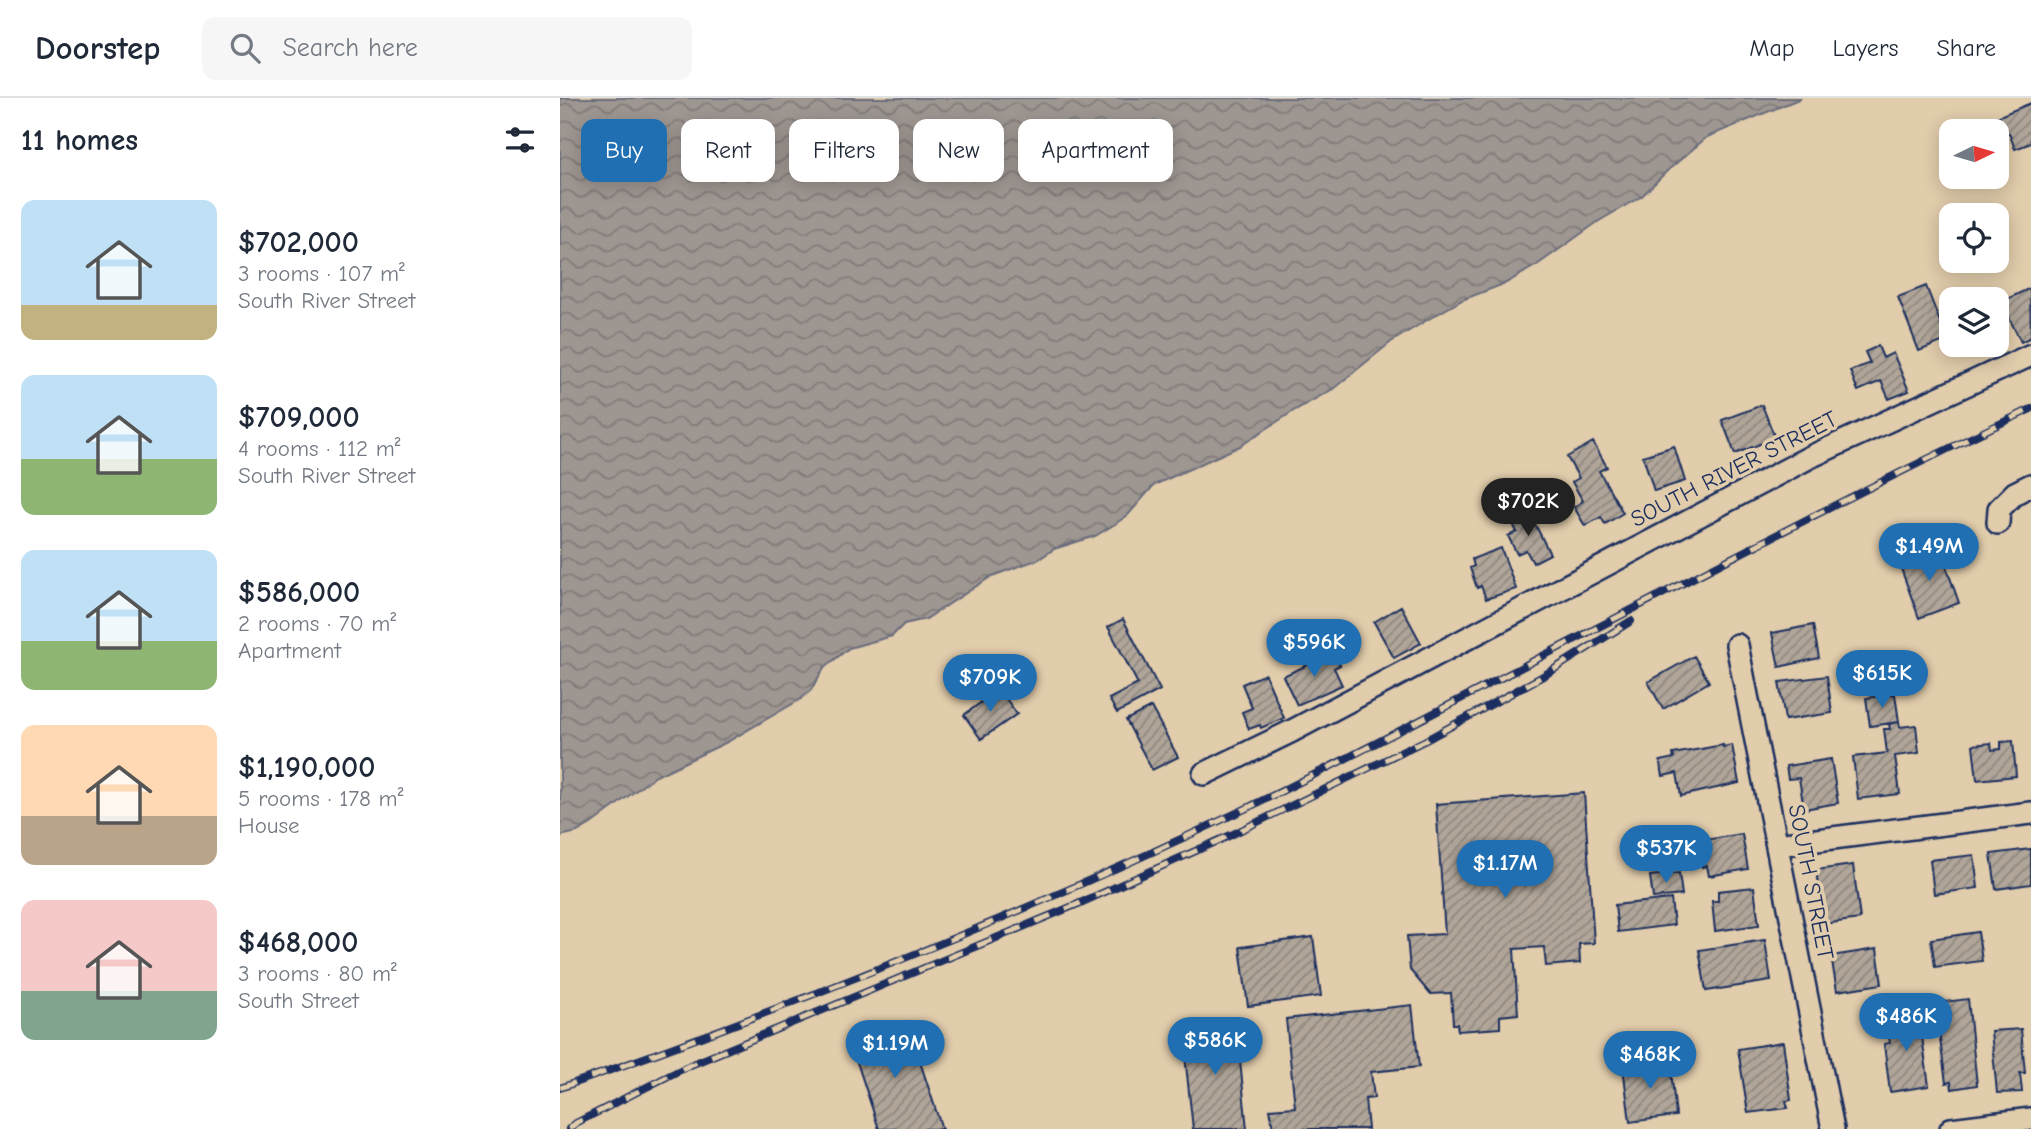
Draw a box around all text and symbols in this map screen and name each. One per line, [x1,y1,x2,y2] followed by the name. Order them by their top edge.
[202,17,692,80] search box
[35,29,160,67] text: Doorstep
[226,29,264,67] icon: search
[282,33,418,63] text: Search here
[1749,34,1795,62] text: Map
[1833,34,1898,62] text: Layers
[1936,34,1996,62] text: Share
[581,119,667,182] chip: Buy
[681,119,775,182] chip: Rent
[789,119,899,182] chip: Filters
[913,119,1004,182] chip: New
[1018,119,1173,182] chip: Apartment
[1939,119,2009,189] north arrow
[1939,119,2009,357] map controls
[501,121,539,159] icon: filters
[21,123,138,158] text: 11 homes
[1939,203,2009,273] button: locate
[238,225,359,260] text: $702,000
[77,228,161,312] icon: home
[238,260,405,287] text: 3 rooms · 107 m²
[238,287,415,314] text: South River Street
[1939,287,2009,357] button: layers
[238,400,360,435] text: $709,000
[77,403,161,487] icon: home
[1626,405,1842,533] street label: SOUTH RIVER STREET
[238,435,401,462] text: 4 rooms · 112 m²
[238,462,415,489] text: South River Street
[1479,478,1577,538] pin: $702K
[1497,487,1559,514] text: $702K
[1872,524,1986,583] pin: $1.49M
[1895,532,1963,559] text: $1.49M
[238,575,360,610] text: $586,000
[77,578,161,662] icon: home
[238,610,396,637] text: 2 rooms · 70 m²
[1265,620,1363,679] pin: $596K
[1282,628,1346,655] text: $596K
[238,637,341,664] text: Apartment
[1833,650,1931,710] pin: $615K
[941,654,1039,714] pin: $709K
[1852,659,1912,686] text: $615K
[959,663,1021,690] text: $709K
[238,750,375,785] text: $1,190,000
[77,753,161,837] icon: home
[238,785,403,812] text: 5 rooms · 178 m²
[1783,802,1839,962] street label: SOUTH STREET
[238,812,300,839] text: House
[1617,826,1715,885] pin: $537K
[1636,834,1696,861] text: $537K
[1448,840,1562,900] pin: $1.17M
[1473,849,1537,876] text: $1.17M
[238,925,358,960] text: $468,000
[77,928,161,1012] icon: home
[238,960,397,987] text: 3 rooms · 80 m²
[238,987,359,1014] text: South Street
[1857,993,1955,1053] pin: $486K
[1875,1002,1937,1029] text: $486K
[1166,1018,1264,1077] pin: $586K
[838,1020,952,1080] pin: $1.19M
[1184,1026,1246,1053] text: $586K
[862,1029,928,1056] text: $1.19M
[1601,1032,1699,1091] pin: $468K
[1619,1040,1681,1067] text: $468K

